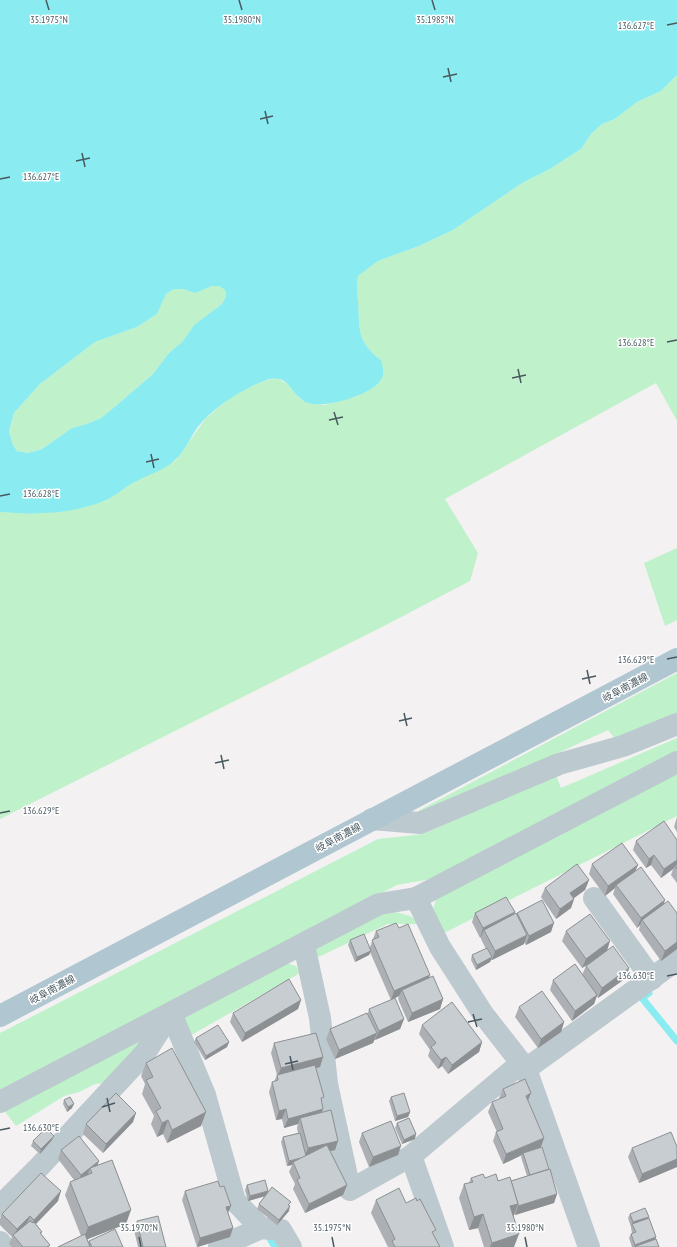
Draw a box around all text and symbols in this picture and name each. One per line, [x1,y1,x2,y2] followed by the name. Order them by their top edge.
[30,13,68,26] text: 35.1975°N
[223,13,261,26] text: 35.1980°N
[416,13,454,26] text: 35.1985°N
[618,19,654,32] text: 136.627°E
[23,170,59,183] text: 136.627°E
[618,336,654,349] text: 136.628°E
[23,487,59,500] text: 136.628°E
[618,653,654,666] text: 136.629°E
[600,670,650,705] street label: 岐阜南濃線
[23,804,59,817] text: 136.629°E
[313,820,363,855] street label: 岐阜南濃線
[618,969,654,982] text: 136.630°E
[27,972,77,1007] street label: 岐阜南濃線
[23,1121,59,1134] text: 136.630°E
[120,1221,158,1234] text: 35.1970°N
[313,1221,351,1234] text: 35.1975°N
[506,1221,544,1234] text: 35.1980°N

